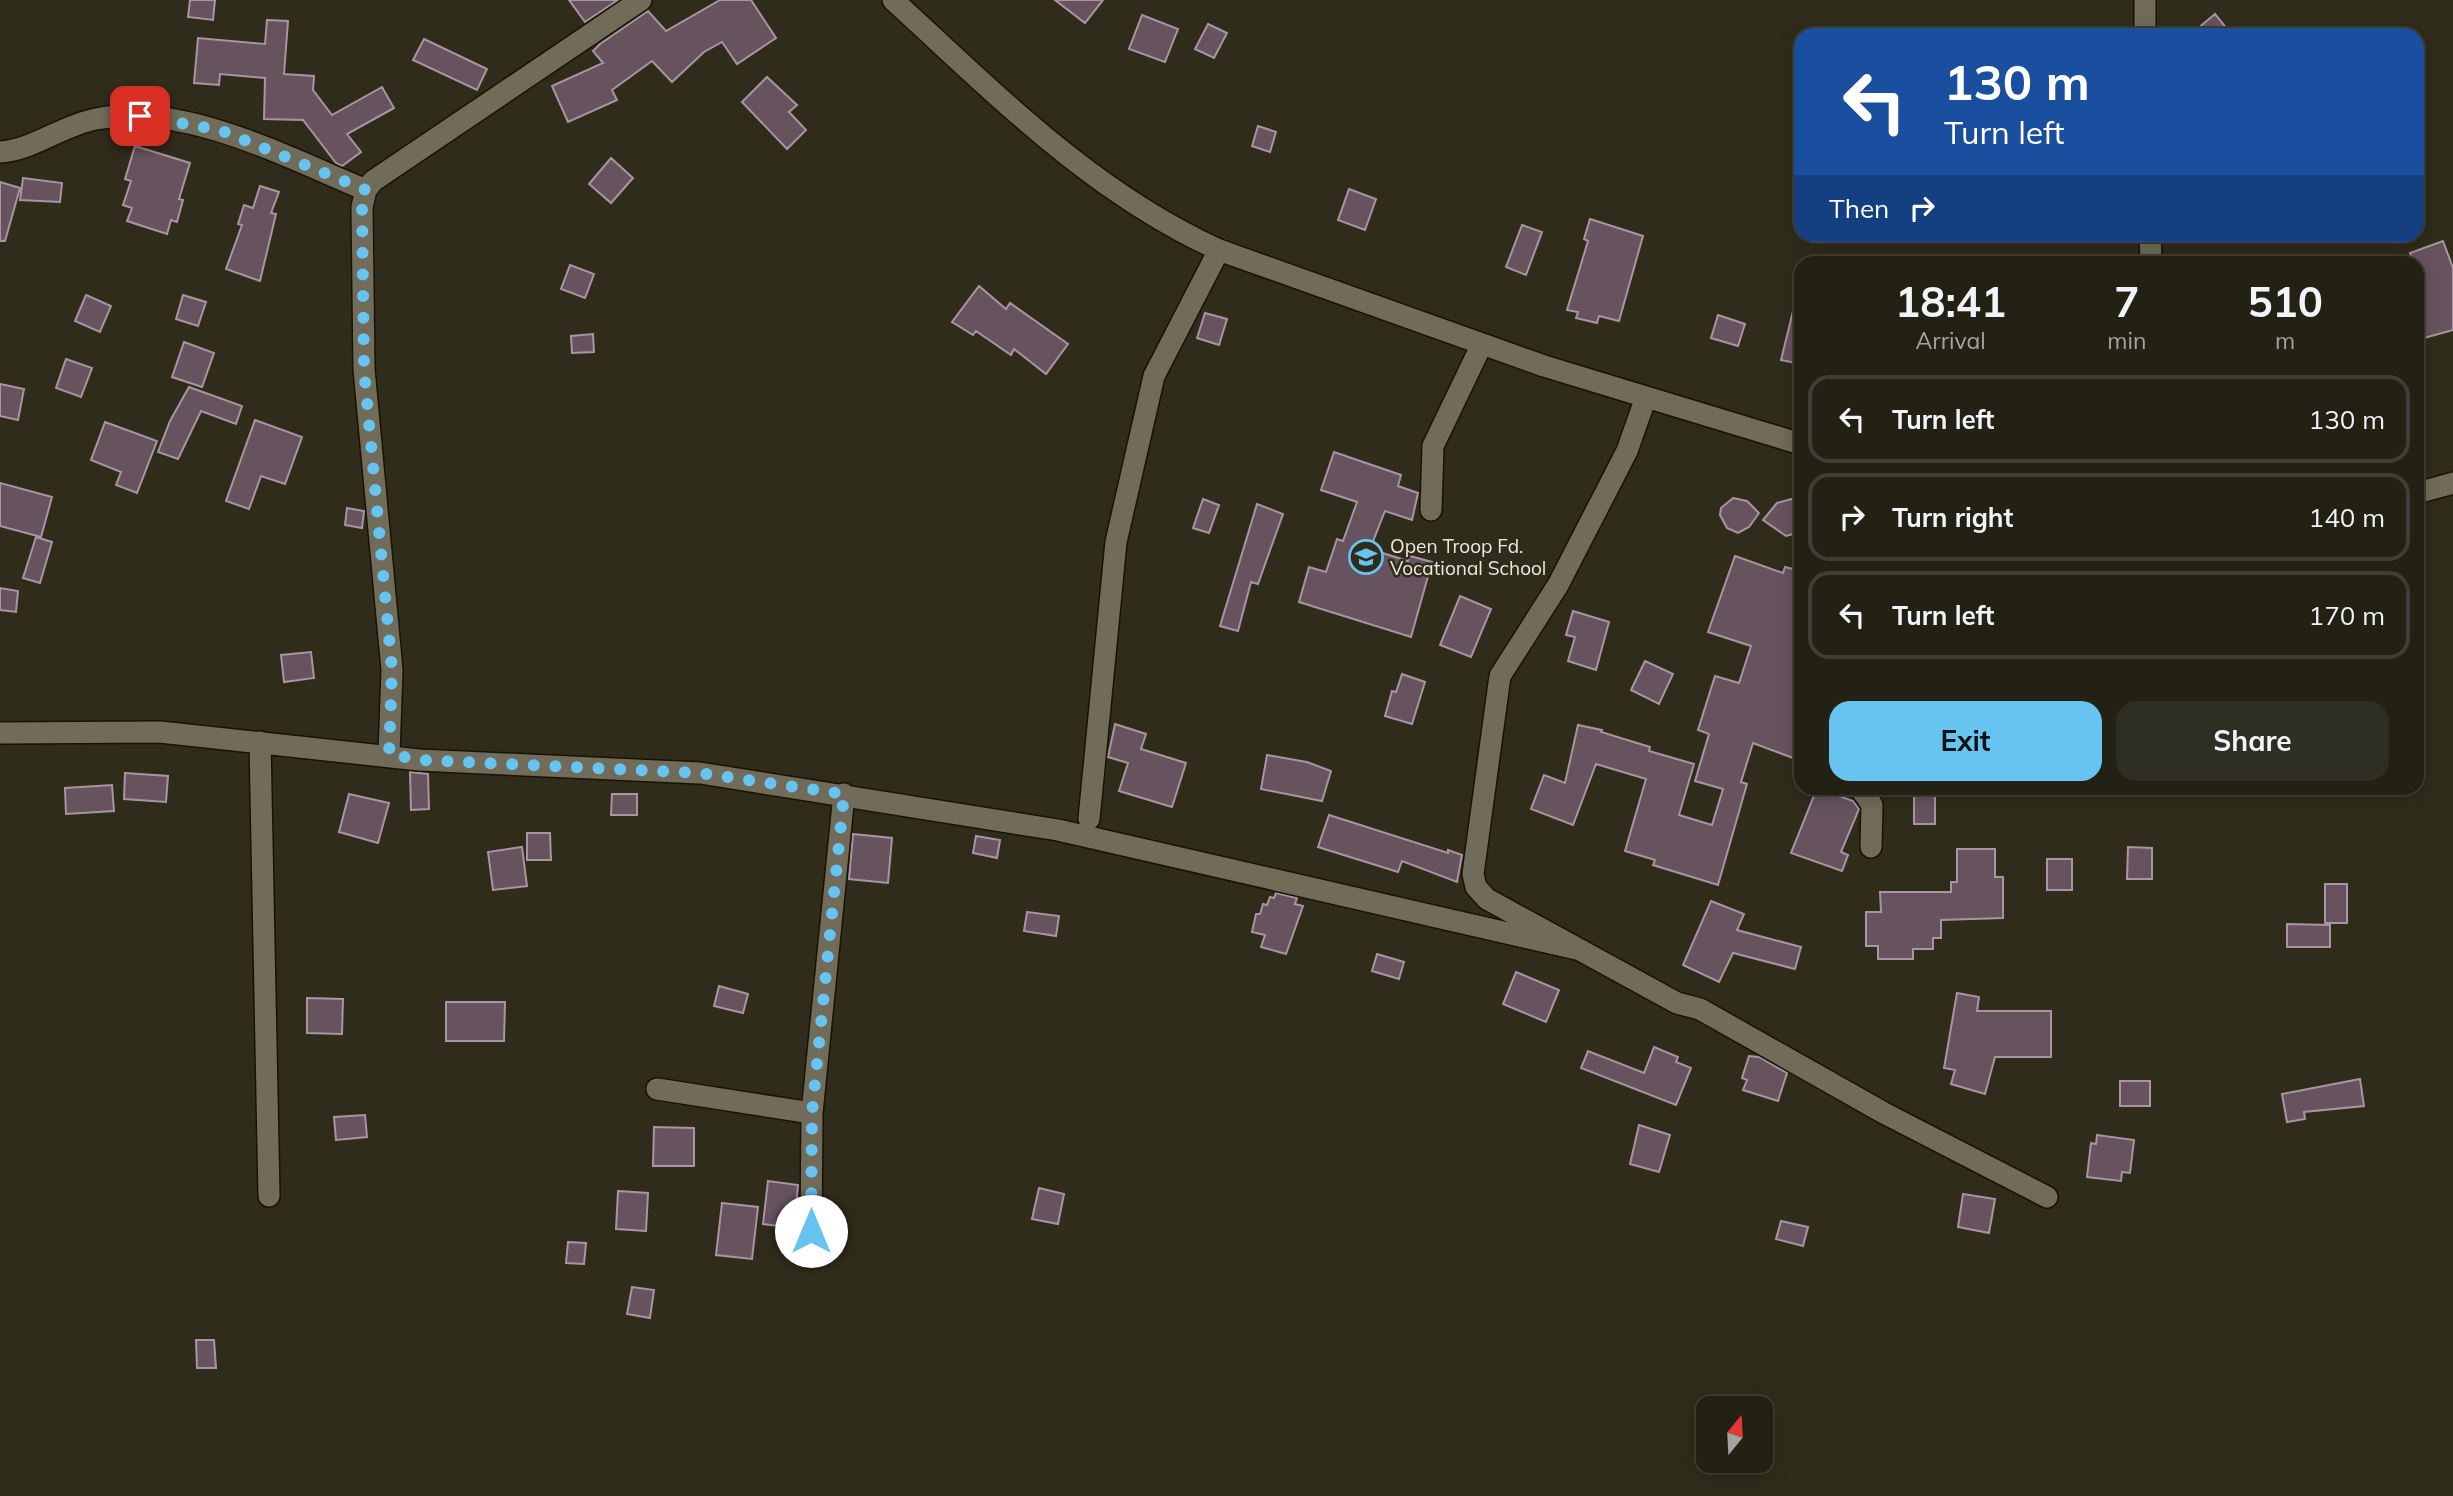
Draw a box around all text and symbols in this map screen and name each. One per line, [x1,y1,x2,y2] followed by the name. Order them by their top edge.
[1944,51,2090,112] text: 130 m
[1829,56,1920,147] icon: left
[110,86,170,146] pin
[121,97,159,135] icon: arrive
[1944,112,2064,152] text: Turn left
[1903,189,1941,227] icon: right
[1829,192,1889,225] text: Then
[1895,275,2006,328] text: 18:41
[2114,275,2139,328] text: 7
[2247,275,2323,328] text: 510
[1915,326,1986,355] text: Arrival
[2107,326,2146,355] text: min
[2275,326,2295,355] text: m
[1833,400,1871,438] icon: left
[1892,403,1994,436] text: Turn left
[2309,403,2385,436] text: 130 m
[1833,498,1871,536] icon: right
[1892,501,2013,534] text: Turn right
[2309,501,2385,534] text: 140 m
[1390,534,1546,580] place label: Open Troop Fd. Vocational School
[1347,538,1385,576] school or university icon: Open Troop Fd. Vocational School
[1833,596,1871,634] icon: left
[1892,599,1994,632] text: Turn left
[2309,599,2385,632] text: 170 m
[1829,701,2102,781] button: Exit
[2116,701,2389,781] button: Share
[774,1194,848,1268] position arrow
[1696,1396,1773,1474] north arrow
[1696,1396,1773,1473] map controls

